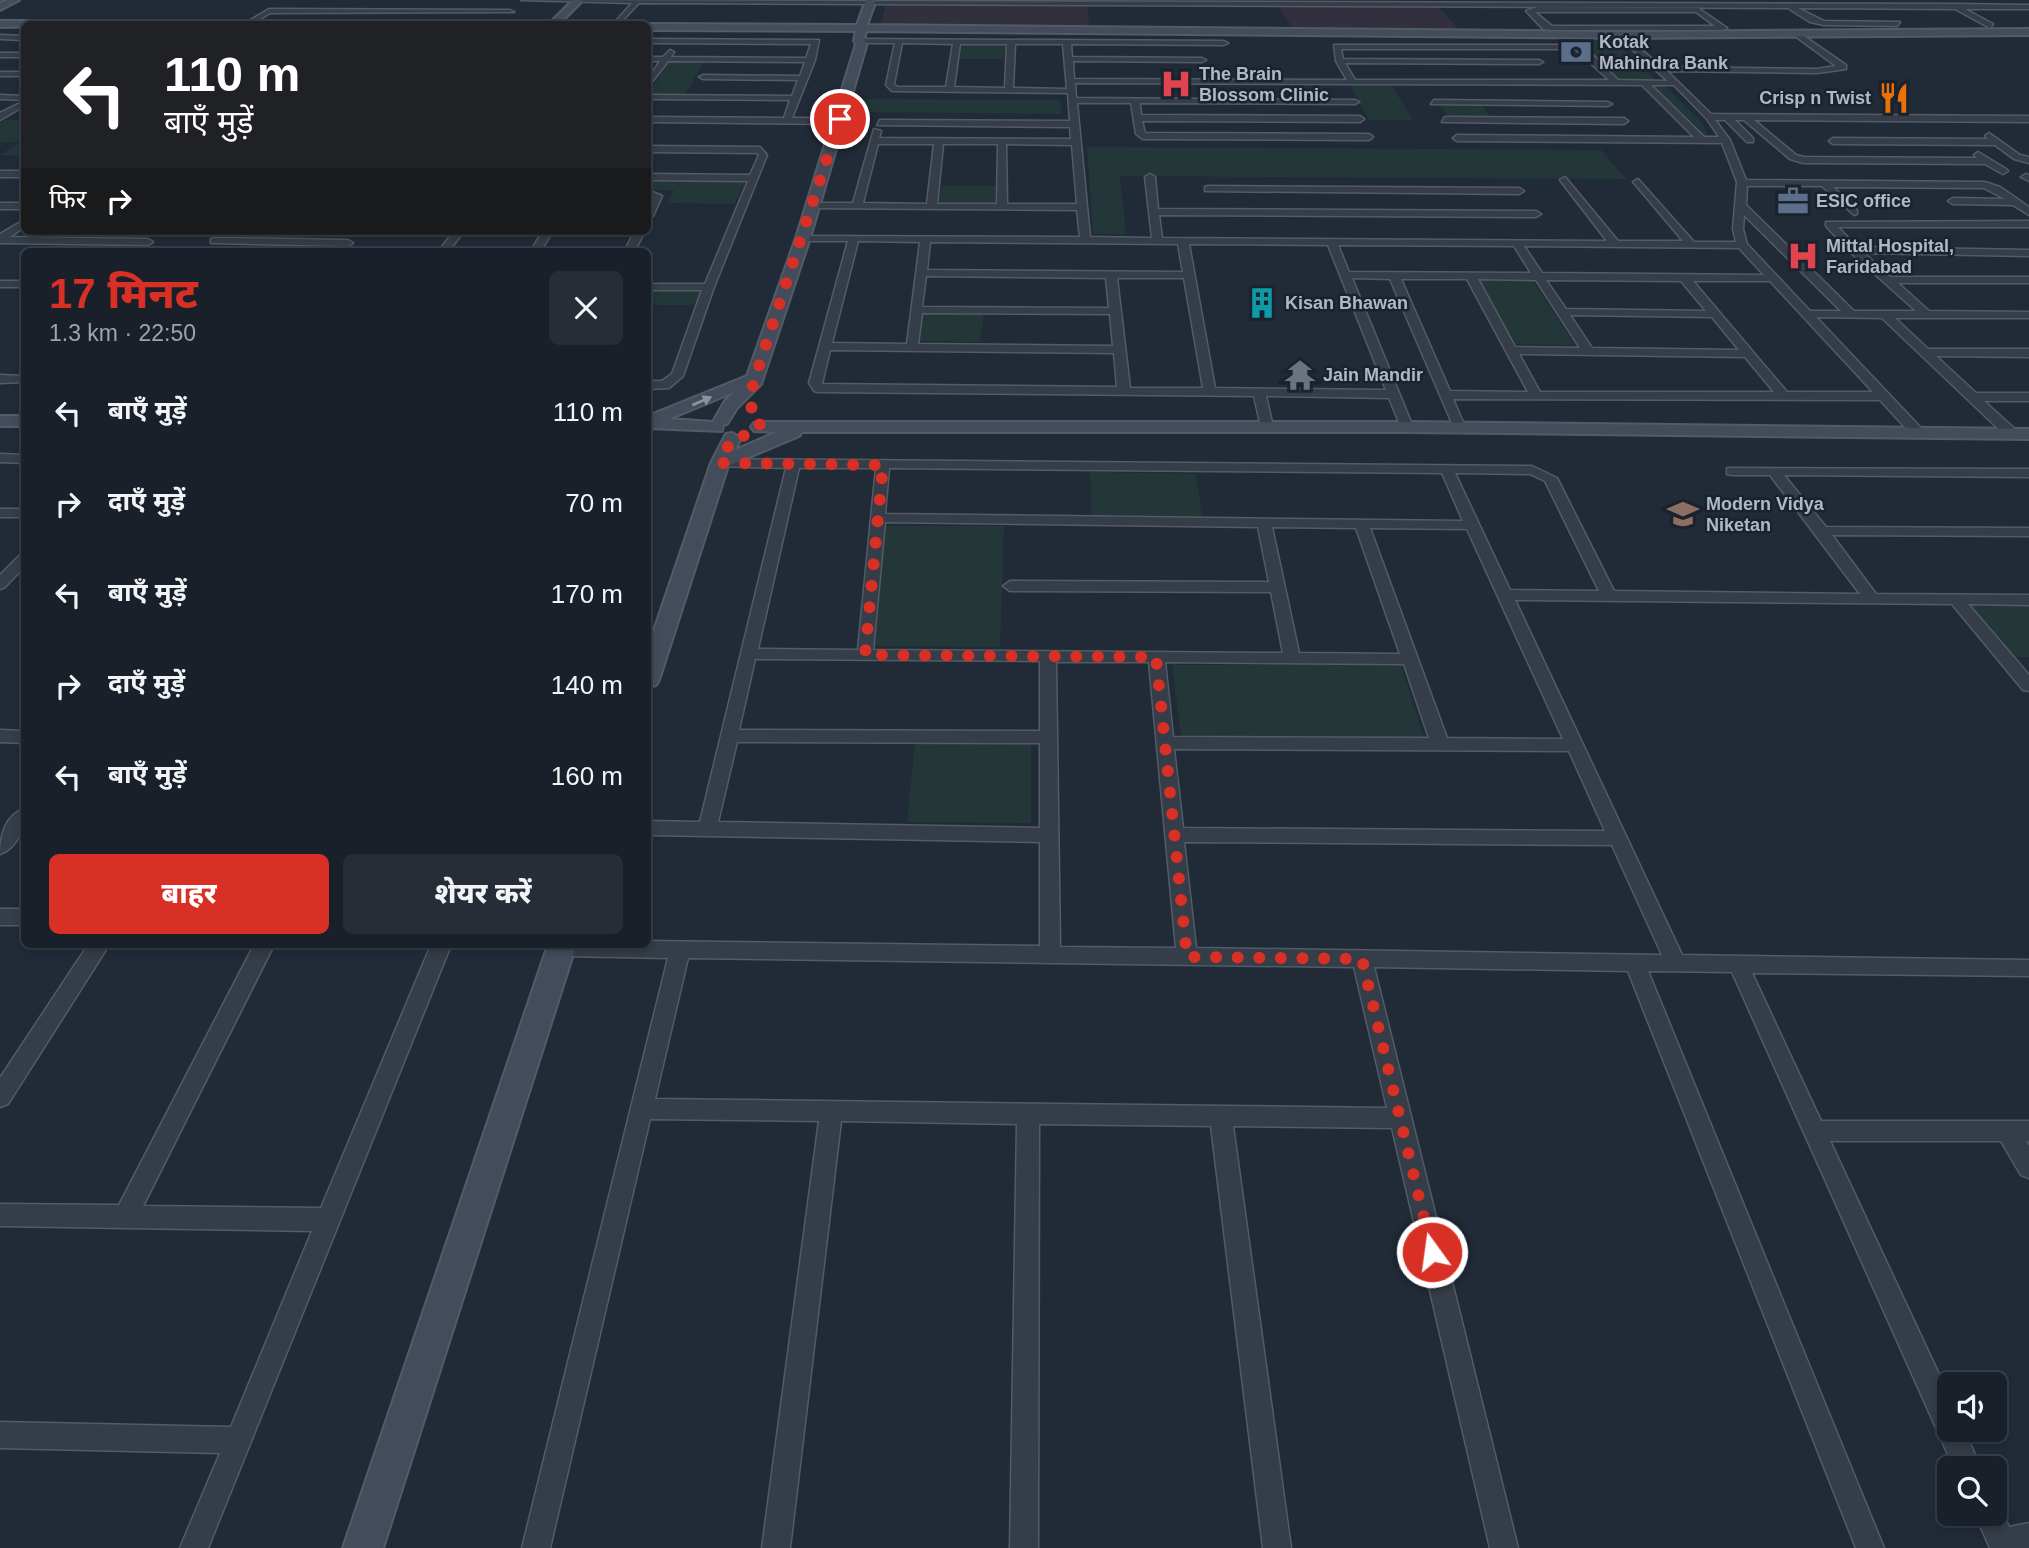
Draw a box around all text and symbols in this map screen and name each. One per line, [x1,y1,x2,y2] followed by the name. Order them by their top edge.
[1599,32,1729,73] place label: Kotak Mahindra Bank
[1559,35,1593,69] bank icon: Kotak Mahindra Bank
[164,47,300,101] text: 110 m
[49,49,140,140] icon: left
[1199,64,1329,105] place label: The Brain Blossom Clinic
[1159,67,1193,101] hospital icon: The Brain Blossom Clinic
[1877,81,1911,115] restaurant icon: Crisp n Twist
[1759,88,1871,108] place label: Crisp n Twist
[810,89,870,149] pin
[821,100,859,138] icon: arrive
[164,104,253,140] text: बाएँ मुड़ें
[100,182,138,220] icon: right
[49,184,86,214] text: फिर
[1776,184,1810,218] office icon: ESIC office
[1816,191,1911,211] place label: ESIC office
[1826,236,1954,277] place label: Mittal Hospital, Faridabad
[1786,239,1820,273] hospital icon: Mittal Hospital, Faridabad
[49,270,198,317] text: 17 मिनट
[549,271,623,345] button: close
[1245,286,1279,320] building icon: Kisan Bhawan
[1285,293,1408,313] place label: Kisan Bhawan
[49,320,196,346] text: 1.3 km · 22:50
[1283,358,1317,392] temple icon: Jain Mandir
[1323,365,1423,385] place label: Jain Mandir
[49,394,87,432] icon: left
[108,395,187,425] text: बाएँ मुड़ें
[692,395,713,406] one-way arrow
[553,397,623,427] text: 110 m
[49,485,87,523] icon: right
[108,486,185,516] text: दाएँ मुड़ें
[565,488,623,518] text: 70 m
[1706,494,1825,535] place label: Modern Vidya Niketan
[1666,497,1700,531] school or university icon: Modern Vidya Niketan
[49,576,87,614] icon: left
[108,577,187,607] text: बाएँ मुड़ें
[551,579,623,609] text: 170 m
[49,667,87,705] icon: right
[108,668,185,698] text: दाएँ मुड़ें
[551,670,623,700] text: 140 m
[49,758,87,796] icon: left
[108,759,187,789] text: बाएँ मुड़ें
[551,761,623,791] text: 160 m
[49,854,329,934] button: बाहर
[343,854,623,934] button: शेयर करें
[1395,1215,1469,1289] position arrow
[1937,1372,2007,1526] map controls
[1937,1372,2007,1442] button: sound
[1937,1456,2007,1526] button: search

